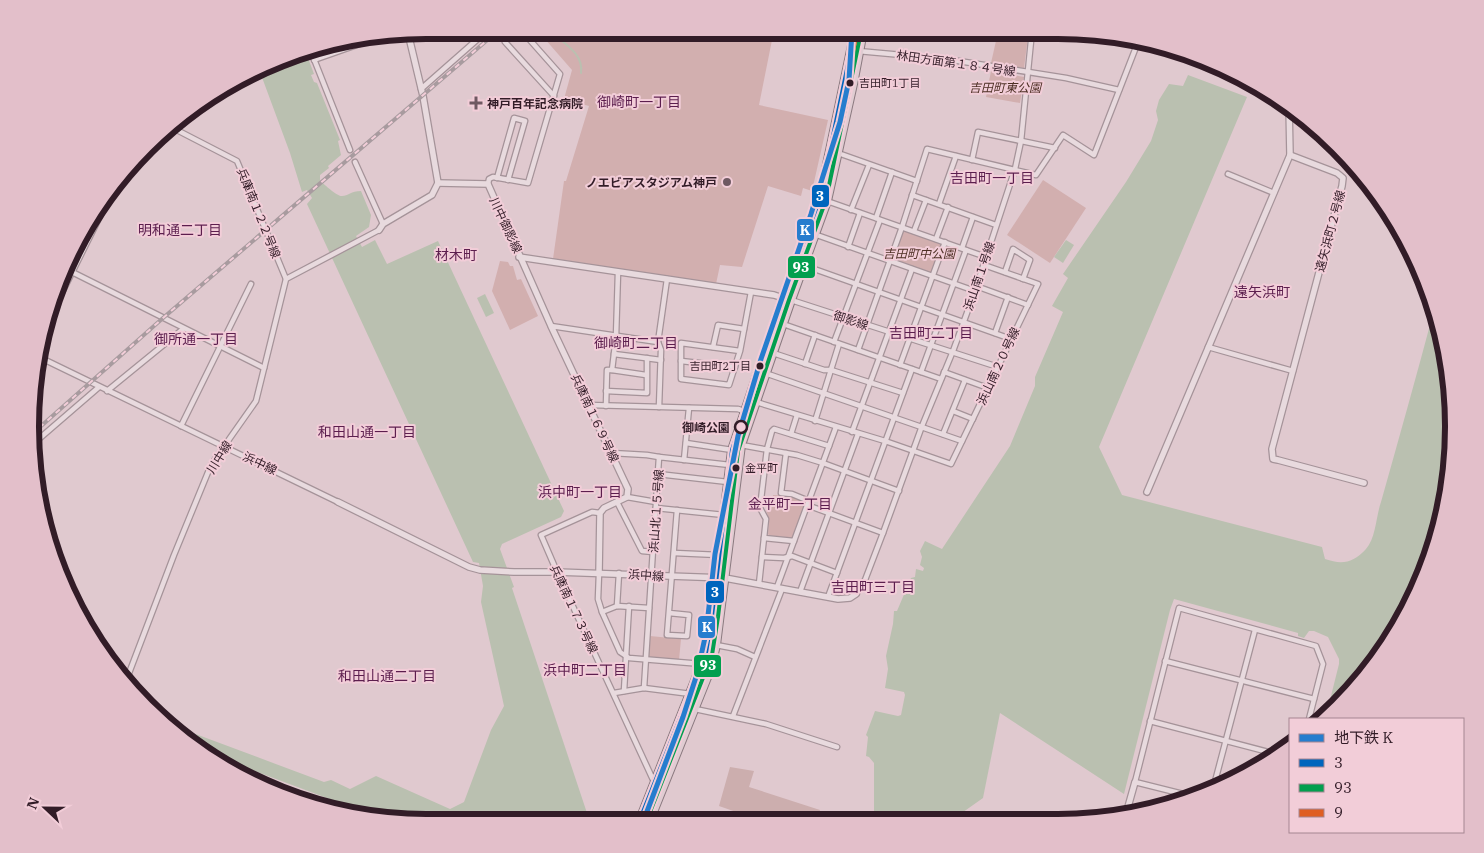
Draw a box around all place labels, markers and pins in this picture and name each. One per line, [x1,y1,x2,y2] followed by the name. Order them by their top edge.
[859,76,921,90] place label: 吉田町1丁目
[845,78,855,88] marker: 吉田町1丁目
[469,96,483,110] marker: 神戸百年記念病院
[487,96,583,111] place label: 神戸百年記念病院
[586,175,717,190] place label: ノエビアスタジアム神戸
[721,176,733,188] marker: ノエビアスタジアム神戸
[689,359,751,373] place label: 吉田町2丁目
[755,361,765,371] marker: 吉田町2丁目
[682,420,730,435] place label: 御崎公園
[734,420,748,434] marker: 御崎公園
[745,461,778,475] place label: 金平町
[731,463,741,473] marker: 金平町

